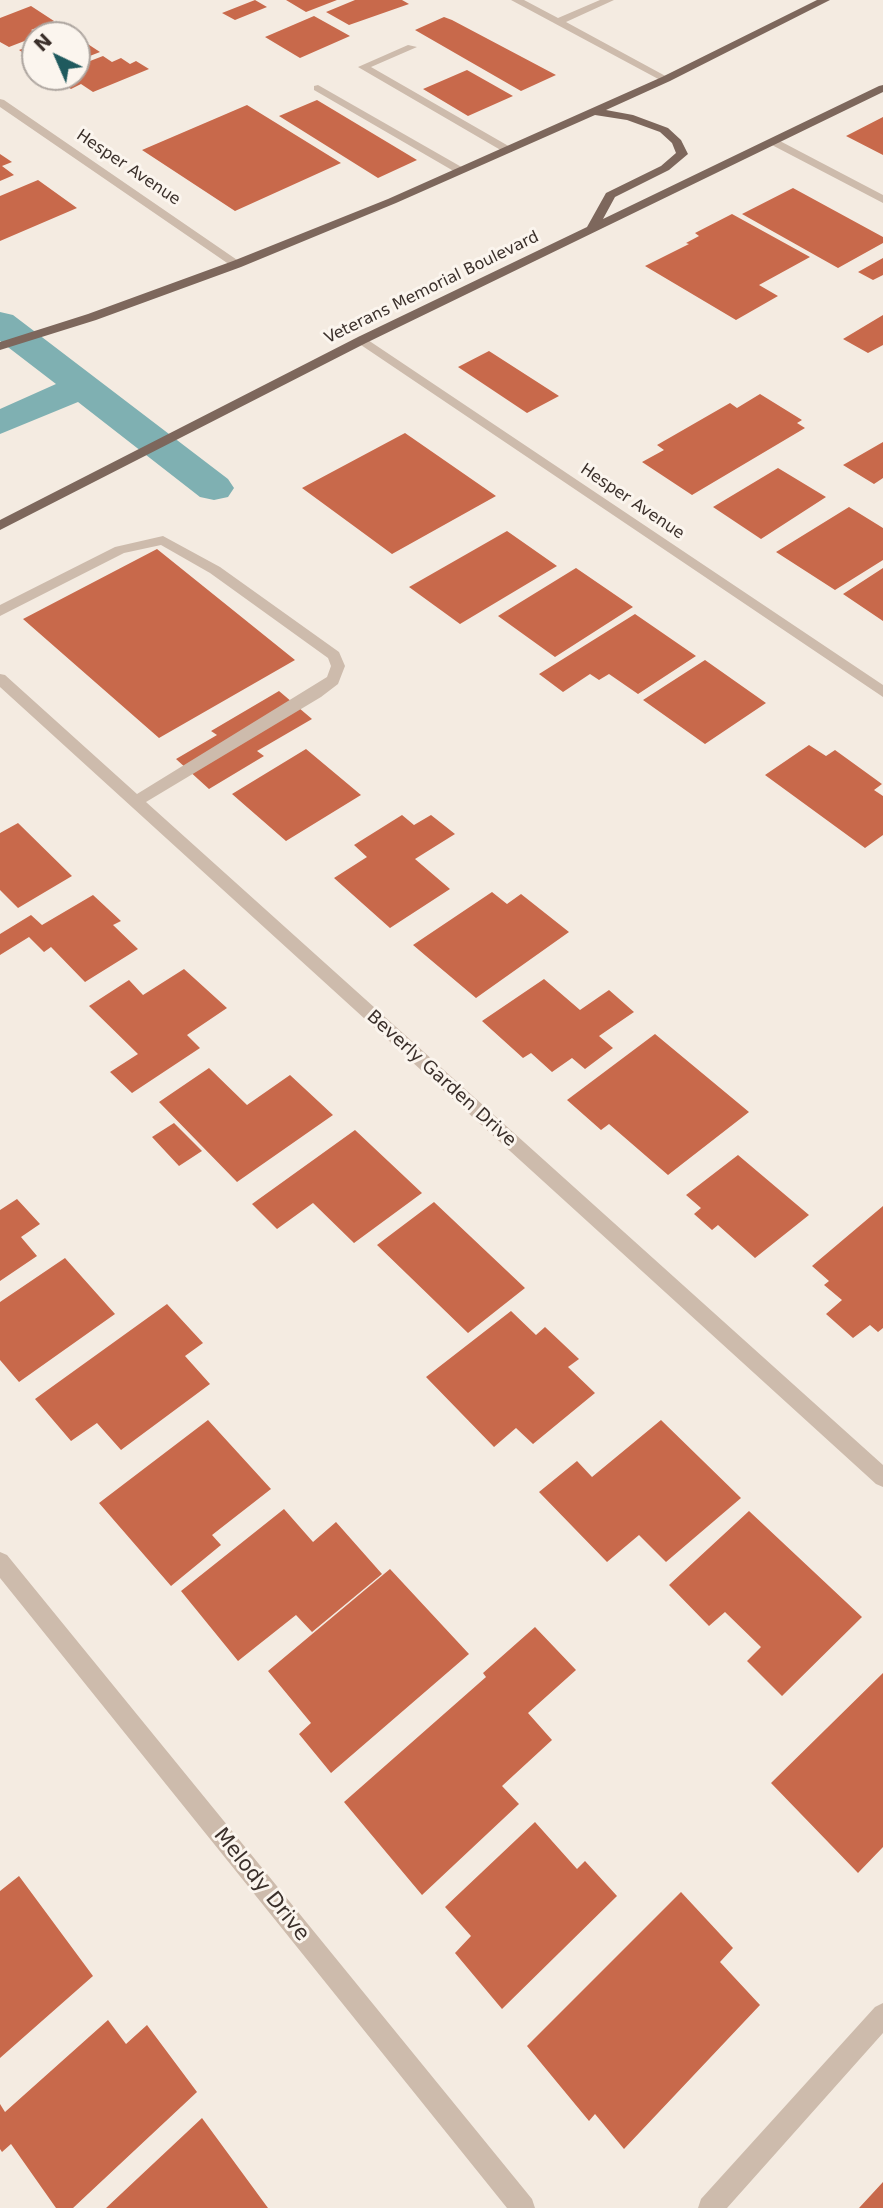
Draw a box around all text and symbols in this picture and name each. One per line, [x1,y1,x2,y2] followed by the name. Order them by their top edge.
[21,21,91,91] north arrow
[29,29,56,56] text: N
[72,126,184,210] street label: Hesper Avenue
[322,228,542,348] street label: Veterans Memorial Boulevard
[576,460,688,544] street label: Hesper Avenue
[362,1006,520,1152] street label: Beverly Garden Drive
[208,1823,314,1947] street label: Melody Drive

